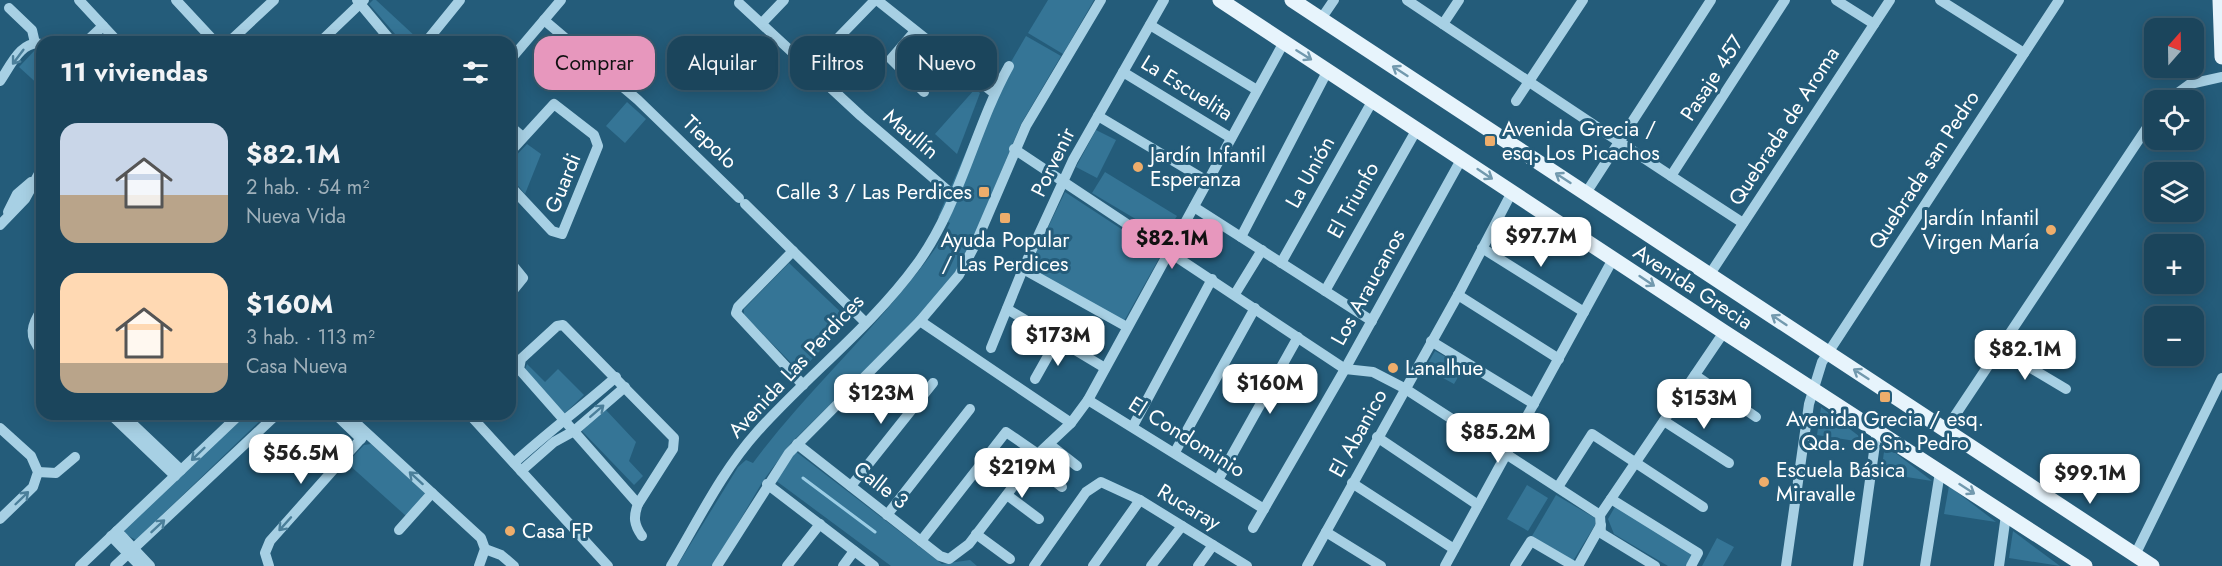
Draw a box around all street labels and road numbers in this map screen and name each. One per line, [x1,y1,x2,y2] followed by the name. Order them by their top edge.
[1673,29,1751,127] street label: Pasaje 457
[1721,41,1847,211] street label: Quebrada de Aroma
[1135,48,1239,128] street label: La Escuelita
[1861,85,1987,255] street label: Quebrada san Pedro
[877,102,945,166] street label: Maullín
[676,108,744,176] street label: Tiepolo
[1023,122,1083,202] street label: Porvenir
[1278,131,1342,213] street label: La Unión
[537,149,589,217] street label: Guardi
[1320,156,1386,244] street label: El Triunfo
[1324,223,1412,351] street label: Los Araucanos
[1627,237,1759,337] street label: Avenida Grecia
[721,287,871,445] street label: Avenida Las Perdices
[1321,383,1395,483] street label: El Abanico
[1123,389,1251,485] street label: El Condominio
[847,454,915,516] street label: Calle 3
[1152,476,1227,538] street label: Rucaray

